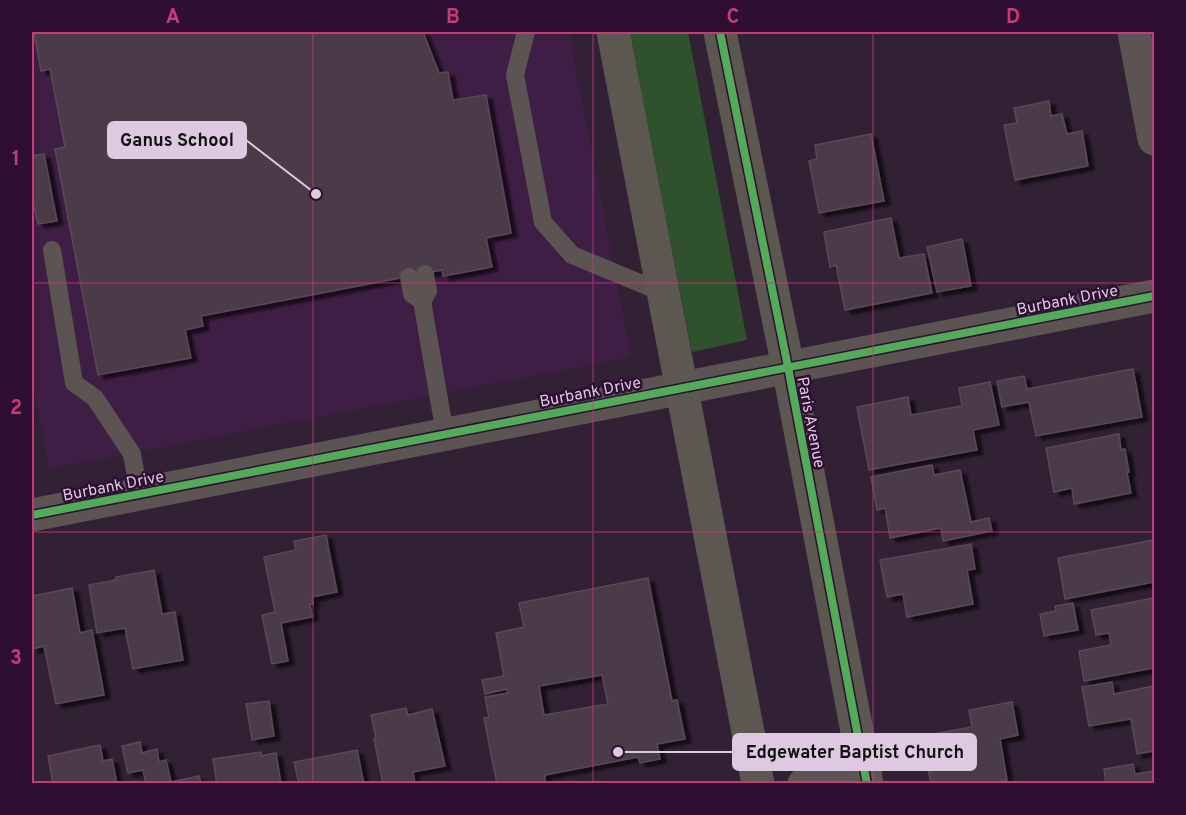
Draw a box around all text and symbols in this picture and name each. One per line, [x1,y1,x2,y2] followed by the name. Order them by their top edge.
[166,5,180,31] text: A
[446,5,460,31] text: B
[727,5,739,31] text: C
[1006,5,1020,31] text: D
[108,122,246,158] callout: Ganus School
[120,130,234,153] text: Ganus School
[12,147,20,173] text: 1
[1015,281,1120,321] street label: Burbank Drive
[538,373,643,413] street label: Burbank Drive
[791,375,829,470] street label: Paris Avenue
[10,396,22,422] text: 2
[61,467,166,507] street label: Burbank Drive
[10,646,22,672] text: 3
[733,734,976,770] callout: Edgewater Baptist Church
[746,742,964,765] text: Edgewater Baptist Church

